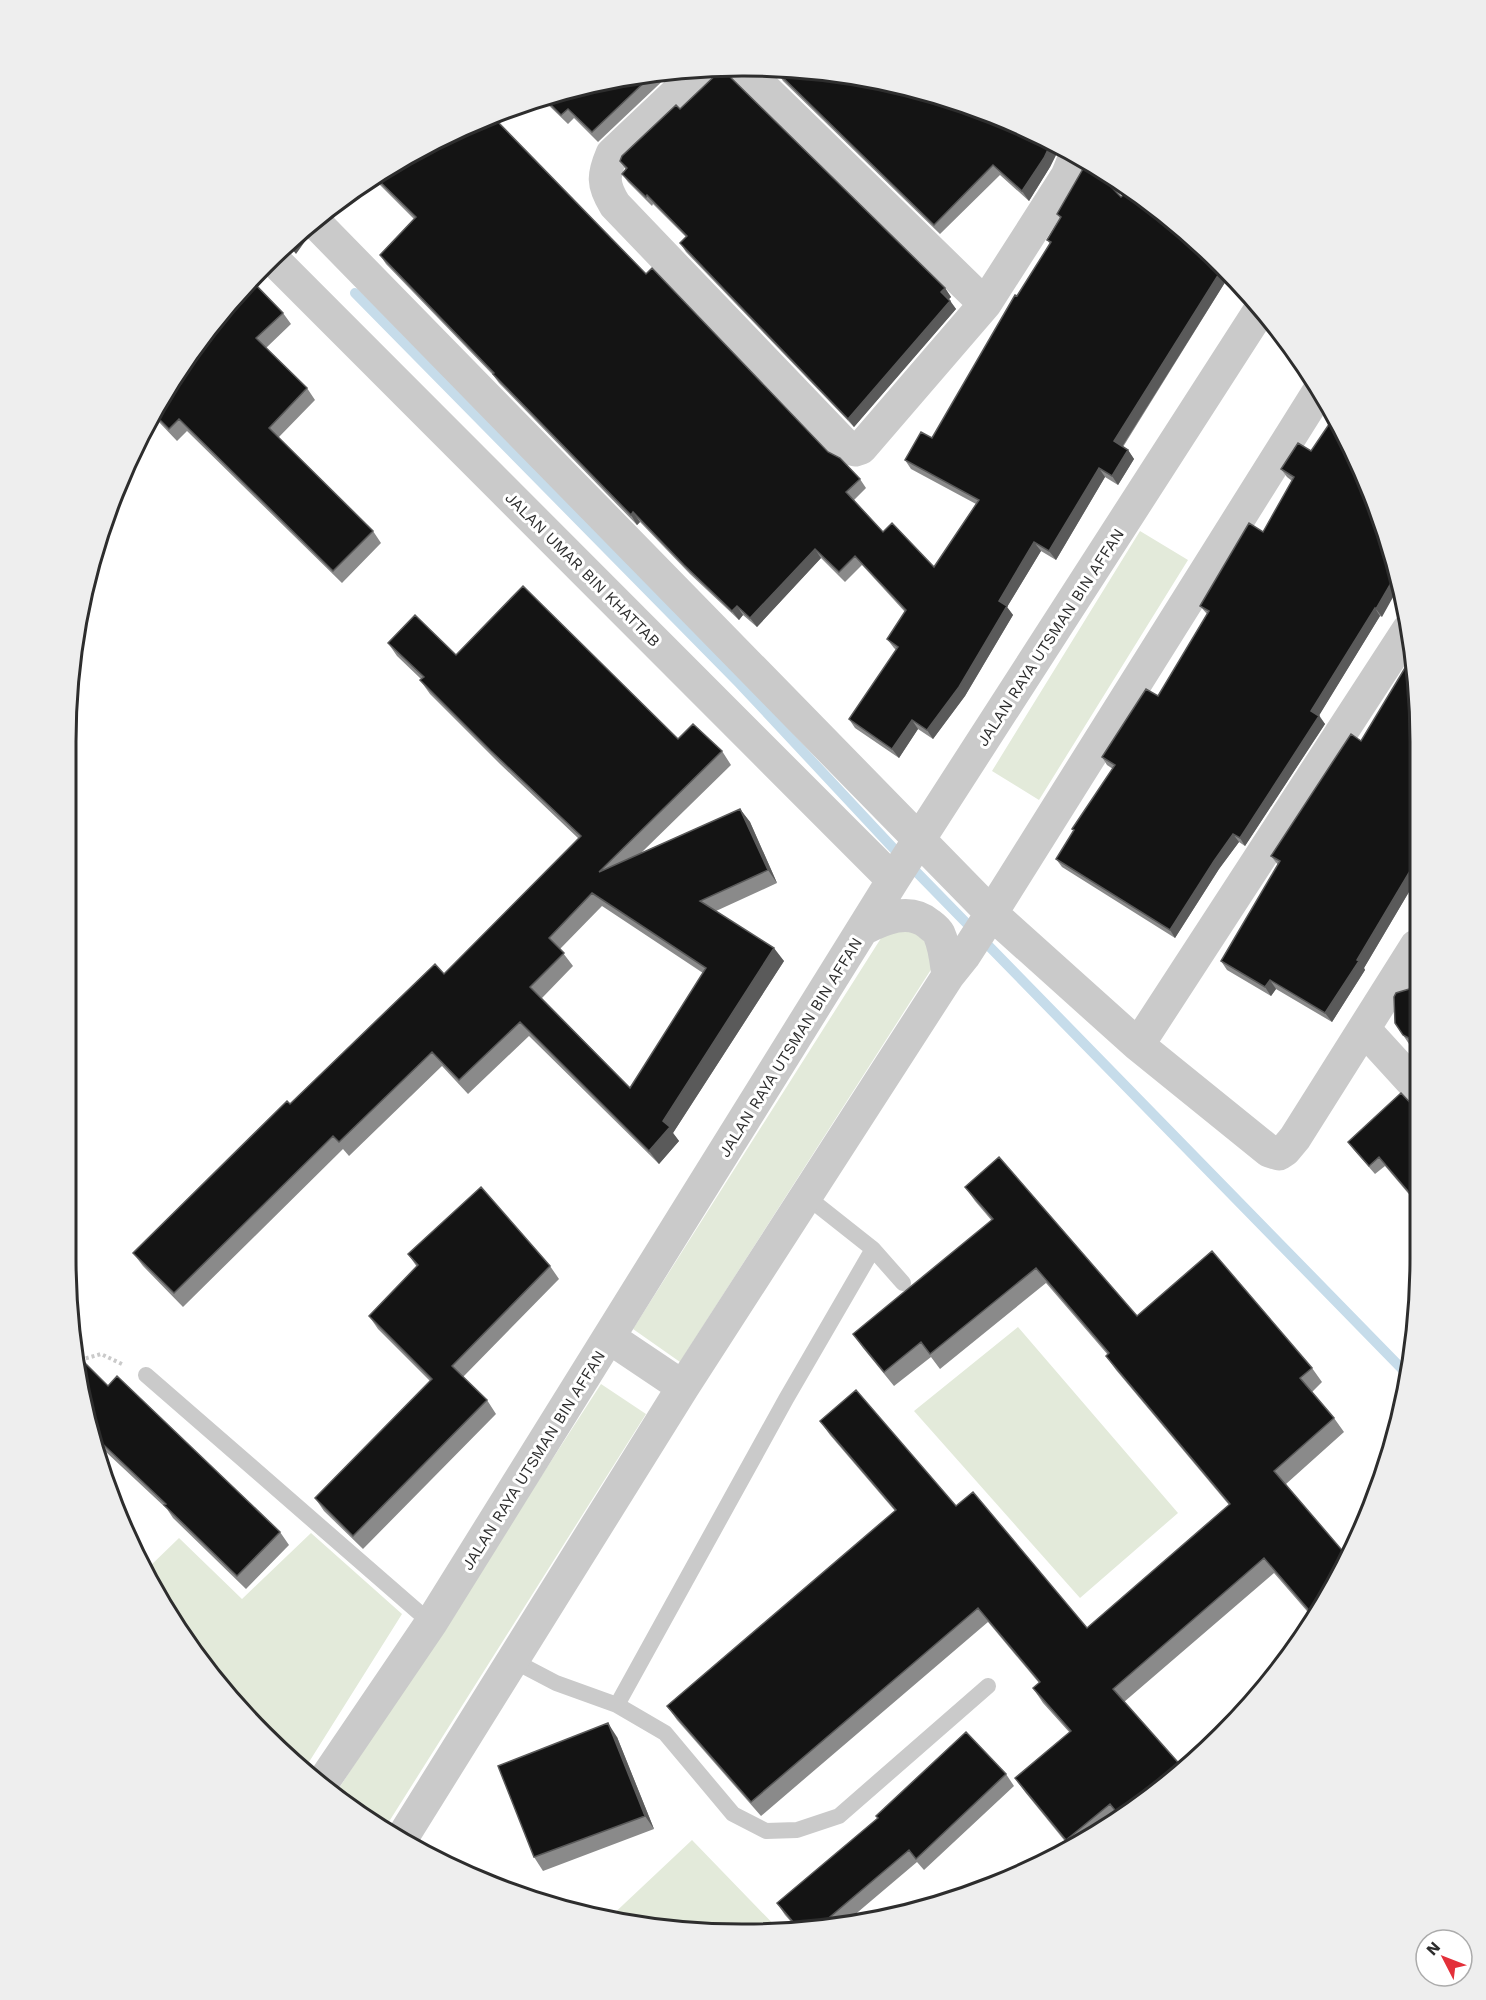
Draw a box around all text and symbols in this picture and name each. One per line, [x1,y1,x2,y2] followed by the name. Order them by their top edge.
[501,488,664,651] street label: JALAN UMAR BIN KHATTAB
[973,525,1128,750] street label: JALAN RAYA UTSMAN BIN AFFAN
[715,934,866,1161] street label: JALAN RAYA UTSMAN BIN AFFAN
[458,1347,609,1574] street label: JALAN RAYA UTSMAN BIN AFFAN
[1414,1928,1474,1988] north arrow
[1422,1938,1444,1959] text: N

